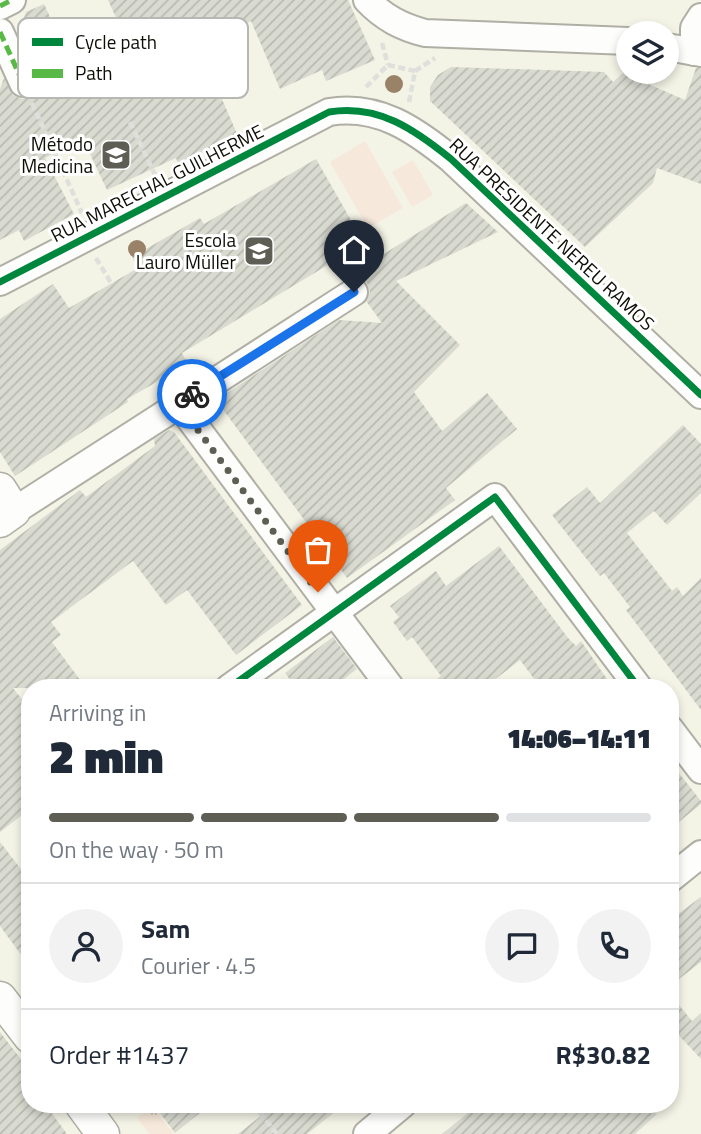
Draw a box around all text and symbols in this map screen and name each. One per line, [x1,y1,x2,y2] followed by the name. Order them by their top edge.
[18,18,248,98] legend
[616,21,679,84] map controls
[616,21,679,84] button: layers
[75,27,157,56] text: Cycle path
[75,58,113,87] text: Path
[45,116,268,249] street label: RUA MARECHAL GUILHERME
[21,129,93,180] place label: Método Medicina
[443,130,662,337] street label: RUA PRESIDENTE NEREU RAMOS
[99,138,133,172] school or university icon: Método Medicina
[324,220,384,292] pin
[136,225,236,276] place label: Escola Lauro Müller
[335,231,373,269] icon: home
[242,234,276,268] school or university icon: Escola Lauro Müller
[157,359,227,429] courier
[173,375,211,413] icon: bike
[288,520,348,592] pin
[299,531,337,569] icon: bag
[49,695,146,730] text: Arriving in
[507,719,651,758] text: 14:06–14:11
[49,721,163,791] text: 2 min
[49,832,224,867] text: On the way · 50 m
[49,909,123,983] button: person
[141,909,190,948] text: Sam
[485,909,559,983] button: chat
[577,909,651,983] button: phone
[141,948,256,983] text: Courier · 4.5
[49,1035,189,1074] text: Order #1437
[555,1035,651,1074] text: R$30.82

